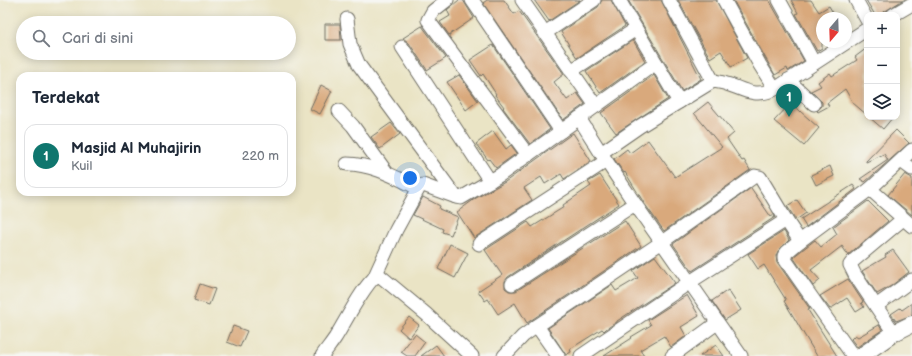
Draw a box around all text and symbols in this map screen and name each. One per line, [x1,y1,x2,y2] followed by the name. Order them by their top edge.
[816,12,852,48] north arrow
[864,12,900,120] map controls
[864,12,900,48] button: +
[16,16,296,60] search box
[30,27,52,49] icon: search
[62,29,133,48] text: Cari di sini
[864,48,900,84] button: −
[776,84,802,117] pin: 1
[864,84,900,120] button: layers
[32,88,100,108] text: Terdekat
[71,139,201,158] text: Masjid Al Muhajirin
[43,148,49,164] text: 1
[242,148,279,164] text: 220 m
[71,158,92,174] text: Kuil
[400,168,420,188] your location

